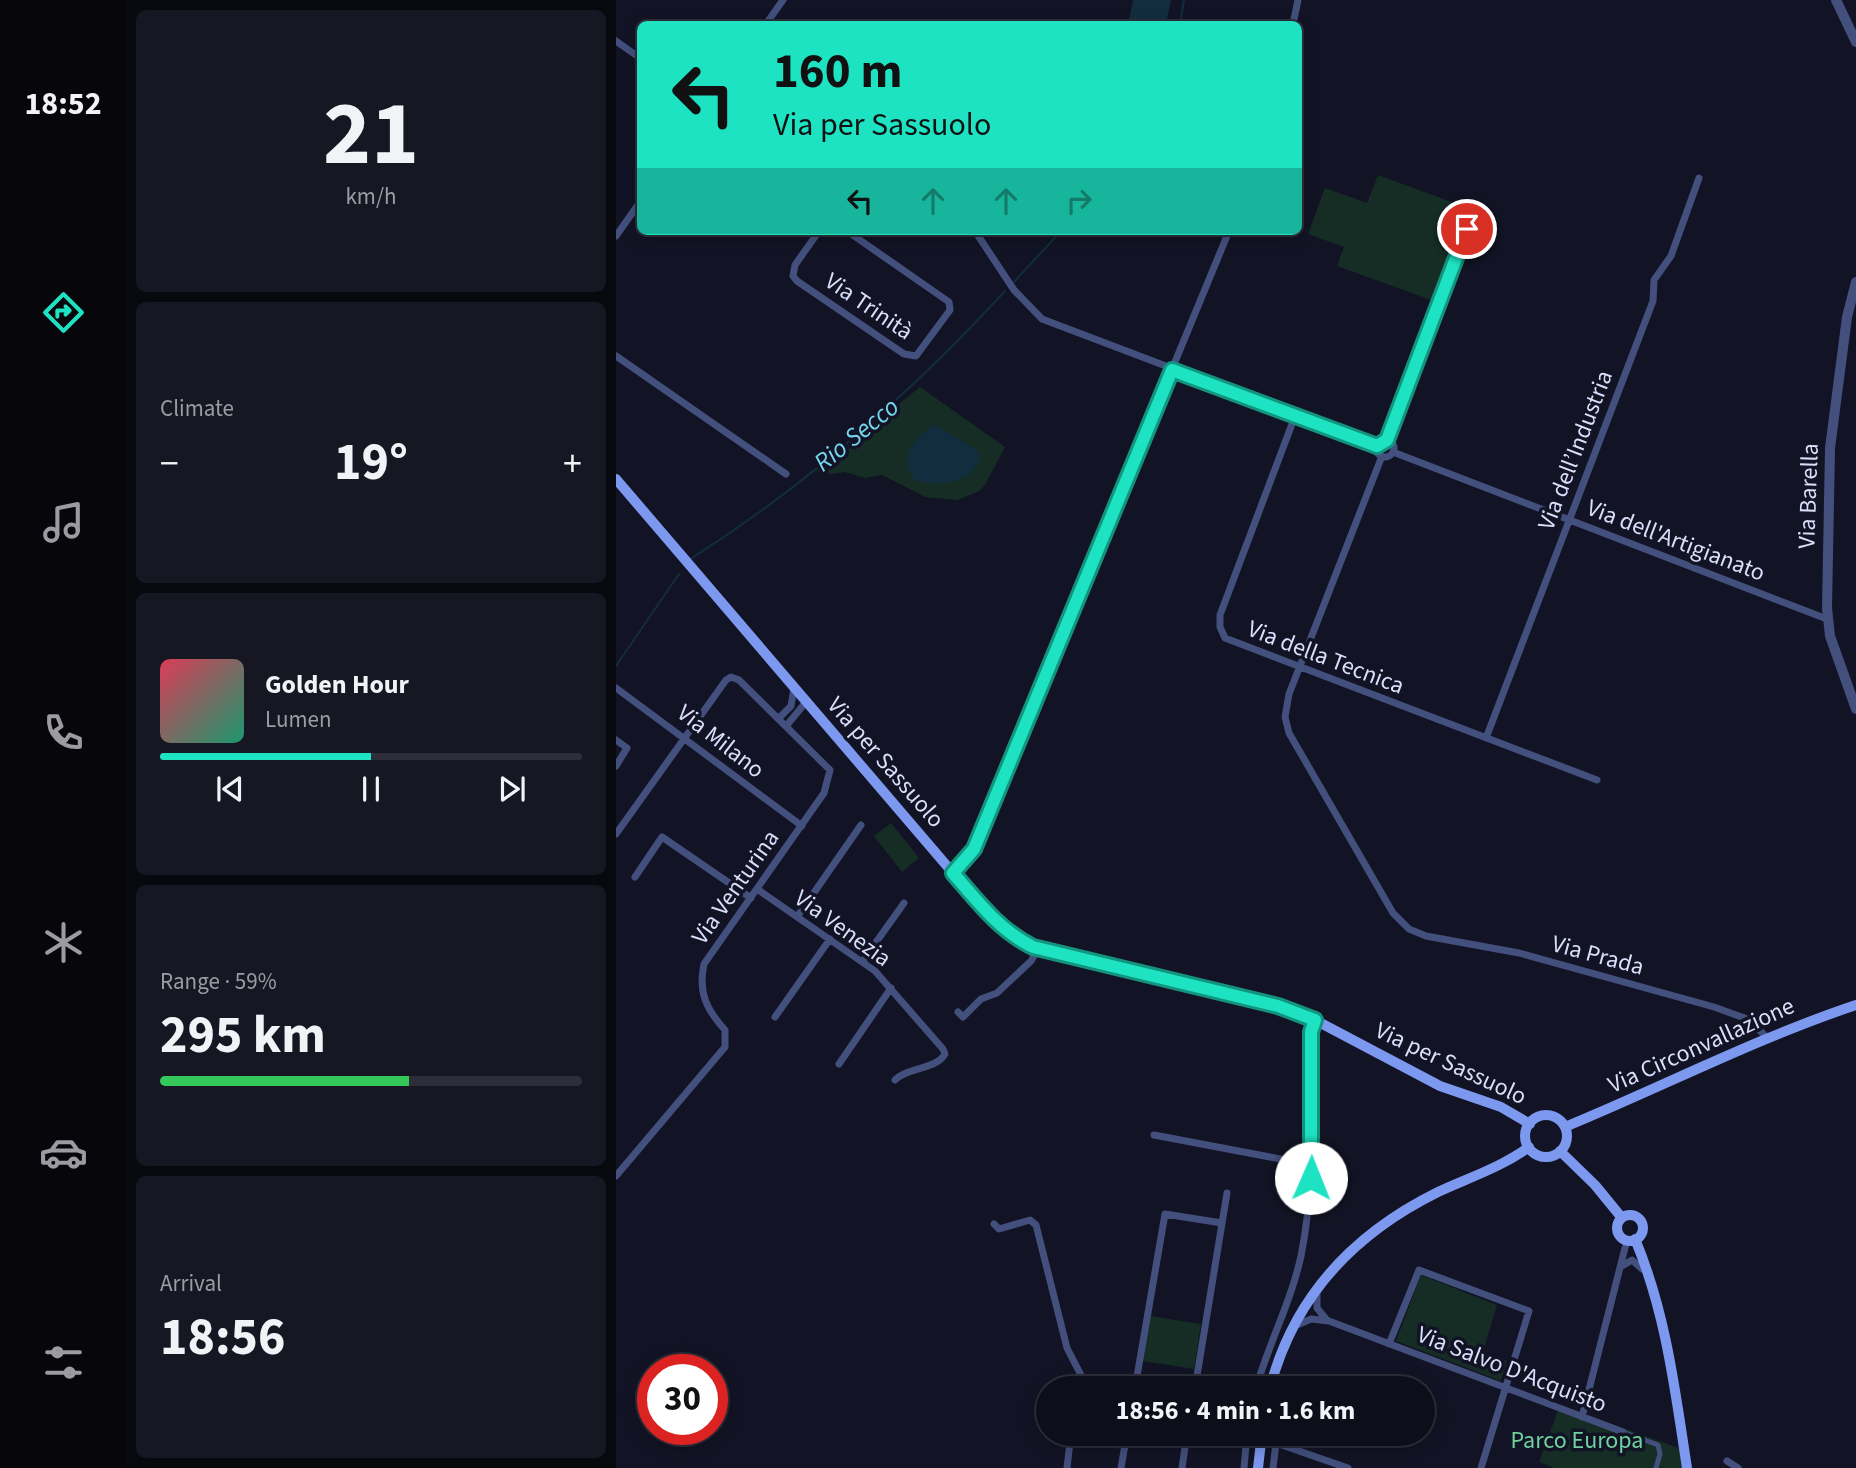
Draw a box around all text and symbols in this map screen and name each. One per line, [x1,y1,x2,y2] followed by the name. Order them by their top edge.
[773,37,902,107] text: 160 m
[658,49,749,140] icon: left
[323,70,419,199] text: 21
[24,81,102,127] text: 18:52
[773,102,991,148] text: Via per Sassuolo
[345,180,397,213] text: km/h
[841,182,879,220] icon: left
[914,182,952,220] icon: ahead
[987,182,1025,220] icon: ahead
[1060,182,1098,220] icon: right
[1437,199,1497,259] pin
[1448,210,1486,248] icon: arrive
[818,264,920,349] street label: Via Trinità
[39,288,88,337] icon: directions
[1529,365,1622,535] street label: Via dell’Industria
[806,388,907,480] water label: Rio Secco
[160,392,234,425] text: Climate
[334,426,408,500] text: 19°
[160,437,179,491] text: −
[563,437,582,491] text: +
[1789,443,1828,549] street label: Via Barella
[1582,490,1770,591] street label: Via dell'Artigianato
[39,498,88,547] icon: music
[1242,611,1409,703] street label: Via della Tecnica
[265,666,409,703] text: Golden Hour
[819,689,953,836] street label: Via per Sassuolo
[669,696,772,787] street label: Via Milano
[265,703,332,736] text: Lumen
[39,708,88,757] icon: phone
[211,770,249,808] icon: previous
[352,770,390,808] icon: pause
[493,770,531,808] icon: next
[683,823,788,952] street label: Via Venturina
[787,881,898,976] street label: Via Venezia
[39,918,88,967] icon: climate
[1548,926,1648,985] street label: Via Prada
[160,965,277,998] text: Range · 59%
[1602,989,1800,1102] street label: Via Circonvallazione
[160,999,326,1073] text: 295 km
[1369,1013,1532,1114] street label: Via per Sassuolo
[39,1128,88,1177] icon: car
[1274,1141,1348,1215] position arrow
[160,1267,222,1300] text: Arrival
[160,1301,285,1375] text: 18:56
[1412,1317,1612,1422] street label: Via Salvo D'Acquisto
[39,1338,88,1387] icon: filters
[637,1354,728,1445] speed limit sign: 30
[1116,1392,1355,1429] text: 18:56 · 4 min · 1.6 km
[1511,1423,1643,1458] park label: Parco Europa

